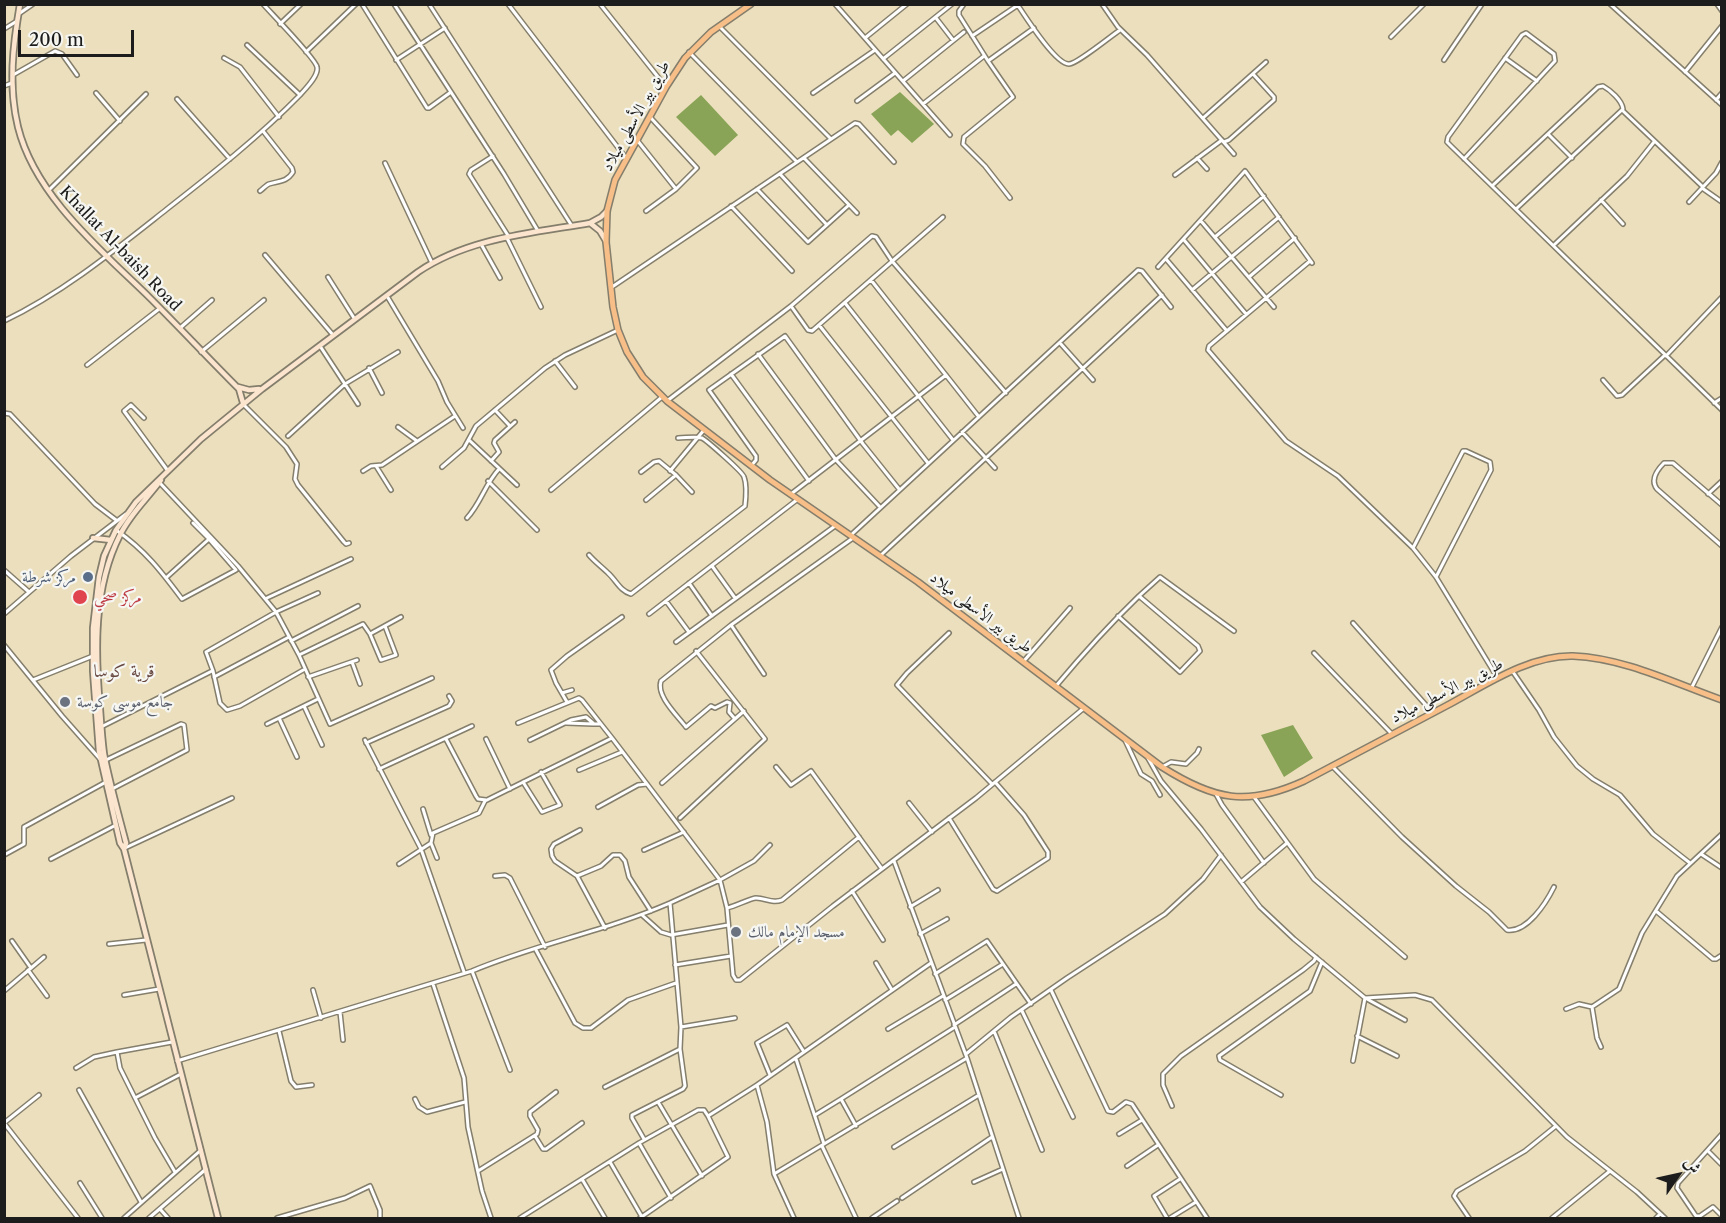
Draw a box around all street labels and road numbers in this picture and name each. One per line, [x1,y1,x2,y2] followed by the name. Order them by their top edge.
[598,57,674,175] street label: طريق بير الأسطى ميلاد
[55,182,185,316] street label: Khallat Al-baish Road
[926,568,1036,658] street label: طريق بير الأسطى ميلاد
[1388,654,1506,728] street label: طريق بير الأسطى ميلاد

